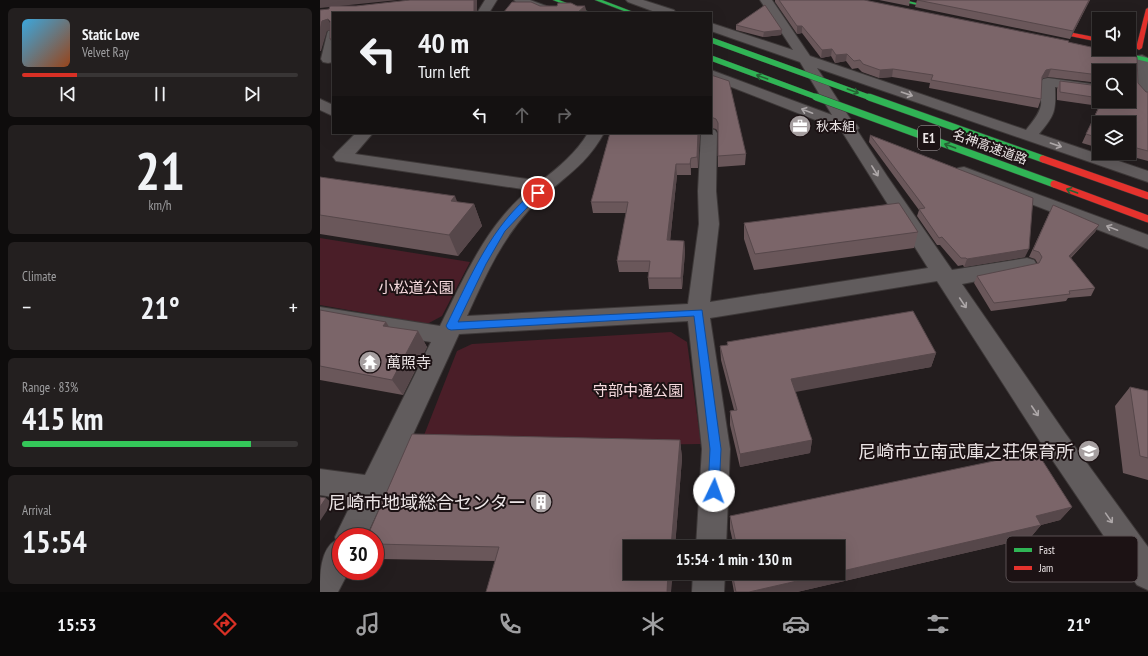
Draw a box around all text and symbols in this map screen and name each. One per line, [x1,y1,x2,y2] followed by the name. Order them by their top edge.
[1092,12,1136,160] map controls
[1092,12,1136,56] button: sound
[418,24,469,61] text: 40 m
[82,25,140,44] text: Static Love
[352,28,404,80] icon: left
[82,44,129,61] text: Velvet Ray
[418,60,470,83] text: Turn left
[1092,64,1136,108] button: search
[757,72,769,80] one-way arrow
[57,83,79,105] icon: previous
[149,83,171,105] icon: pause
[241,83,263,105] icon: next
[847,87,859,95] one-way arrow
[901,90,913,98] one-way arrow
[469,104,491,126] icon: left
[511,104,533,126] icon: ahead
[553,104,575,126] icon: right
[802,107,814,115] one-way arrow
[787,113,813,139] office icon: 秋本組
[1092,116,1136,160] button: layers
[816,118,855,135] place label: 秋本組
[918,126,940,150] road number: E1
[950,126,1030,168] street label: 名神高速道路
[135,137,185,204] text: 21
[944,141,956,149] one-way arrow
[1050,142,1062,150] one-way arrow
[871,165,879,176] one-way arrow
[521,176,555,210] pin
[527,182,549,204] icon: arrive
[1066,186,1078,194] one-way arrow
[148,197,172,214] text: km/h
[1106,224,1118,232] one-way arrow
[22,268,56,285] text: Climate
[378,278,454,297] park label: 小松道公園
[140,288,180,327] text: 21°
[22,293,31,321] text: −
[289,293,298,321] text: +
[959,297,967,308] one-way arrow
[357,349,383,375] temple icon: 萬照寺
[386,353,431,372] place label: 萬照寺
[22,379,78,396] text: Range · 83%
[593,381,683,400] park label: 守部中通公園
[22,399,103,438] text: 415 km
[1031,405,1039,416] one-way arrow
[1076,438,1102,464] school or university icon: 尼崎市立南武庫之荘保育所
[858,440,1074,463] place label: 尼崎市立南武庫之荘保育所
[693,470,735,512] position arrow
[528,489,554,515] building icon: 尼崎市地域総合センター
[328,491,526,514] place label: 尼崎市地域総合センター
[22,502,51,519] text: Arrival
[1105,512,1113,523] one-way arrow
[22,522,87,561] text: 15:54
[332,528,384,580] speed limit sign: 30
[1006,536,1138,582] legend
[1039,543,1055,557] text: Fast
[676,550,792,569] text: 15:54 · 1 min · 130 m
[1038,561,1053,575] text: Jam
[211,610,239,638] icon: directions
[354,610,382,638] icon: music
[496,610,524,638] icon: phone
[639,610,667,638] icon: climate
[782,610,810,638] icon: car
[924,610,952,638] icon: filters
[57,613,96,636] text: 15:53
[1067,613,1091,636] text: 21°

